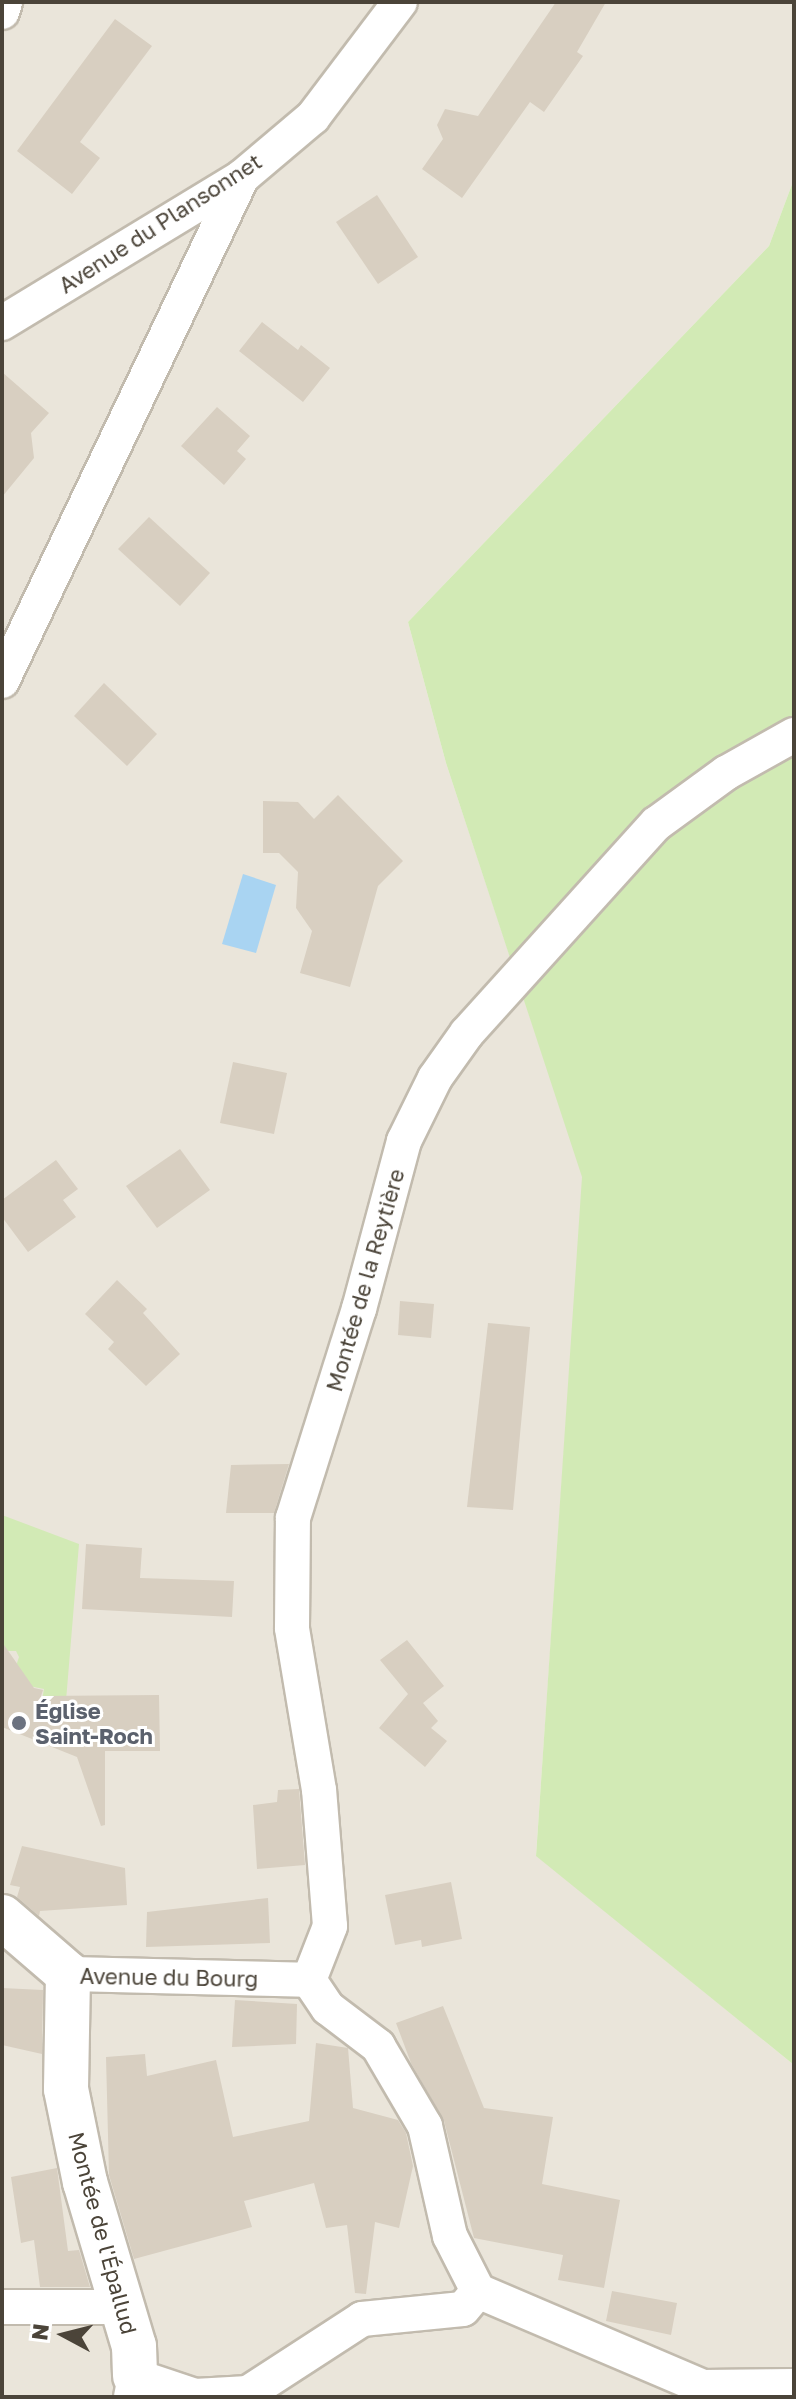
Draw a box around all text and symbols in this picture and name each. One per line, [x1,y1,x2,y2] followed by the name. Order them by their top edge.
[54,148,266,298] street label: Avenue du Plansonnet
[321,1166,409,1394] street label: Montée de la Reytière
[35,1697,153,1748] place label: Église Saint-Roch
[10,1714,28,1732] marker: Église Saint-Roch
[79,1962,259,1992] street label: Avenue du Bourg
[63,2129,143,2337] street label: Montée de l'Épallud
[24,2295,104,2375] north arrow
[25,2322,54,2342] text: N

